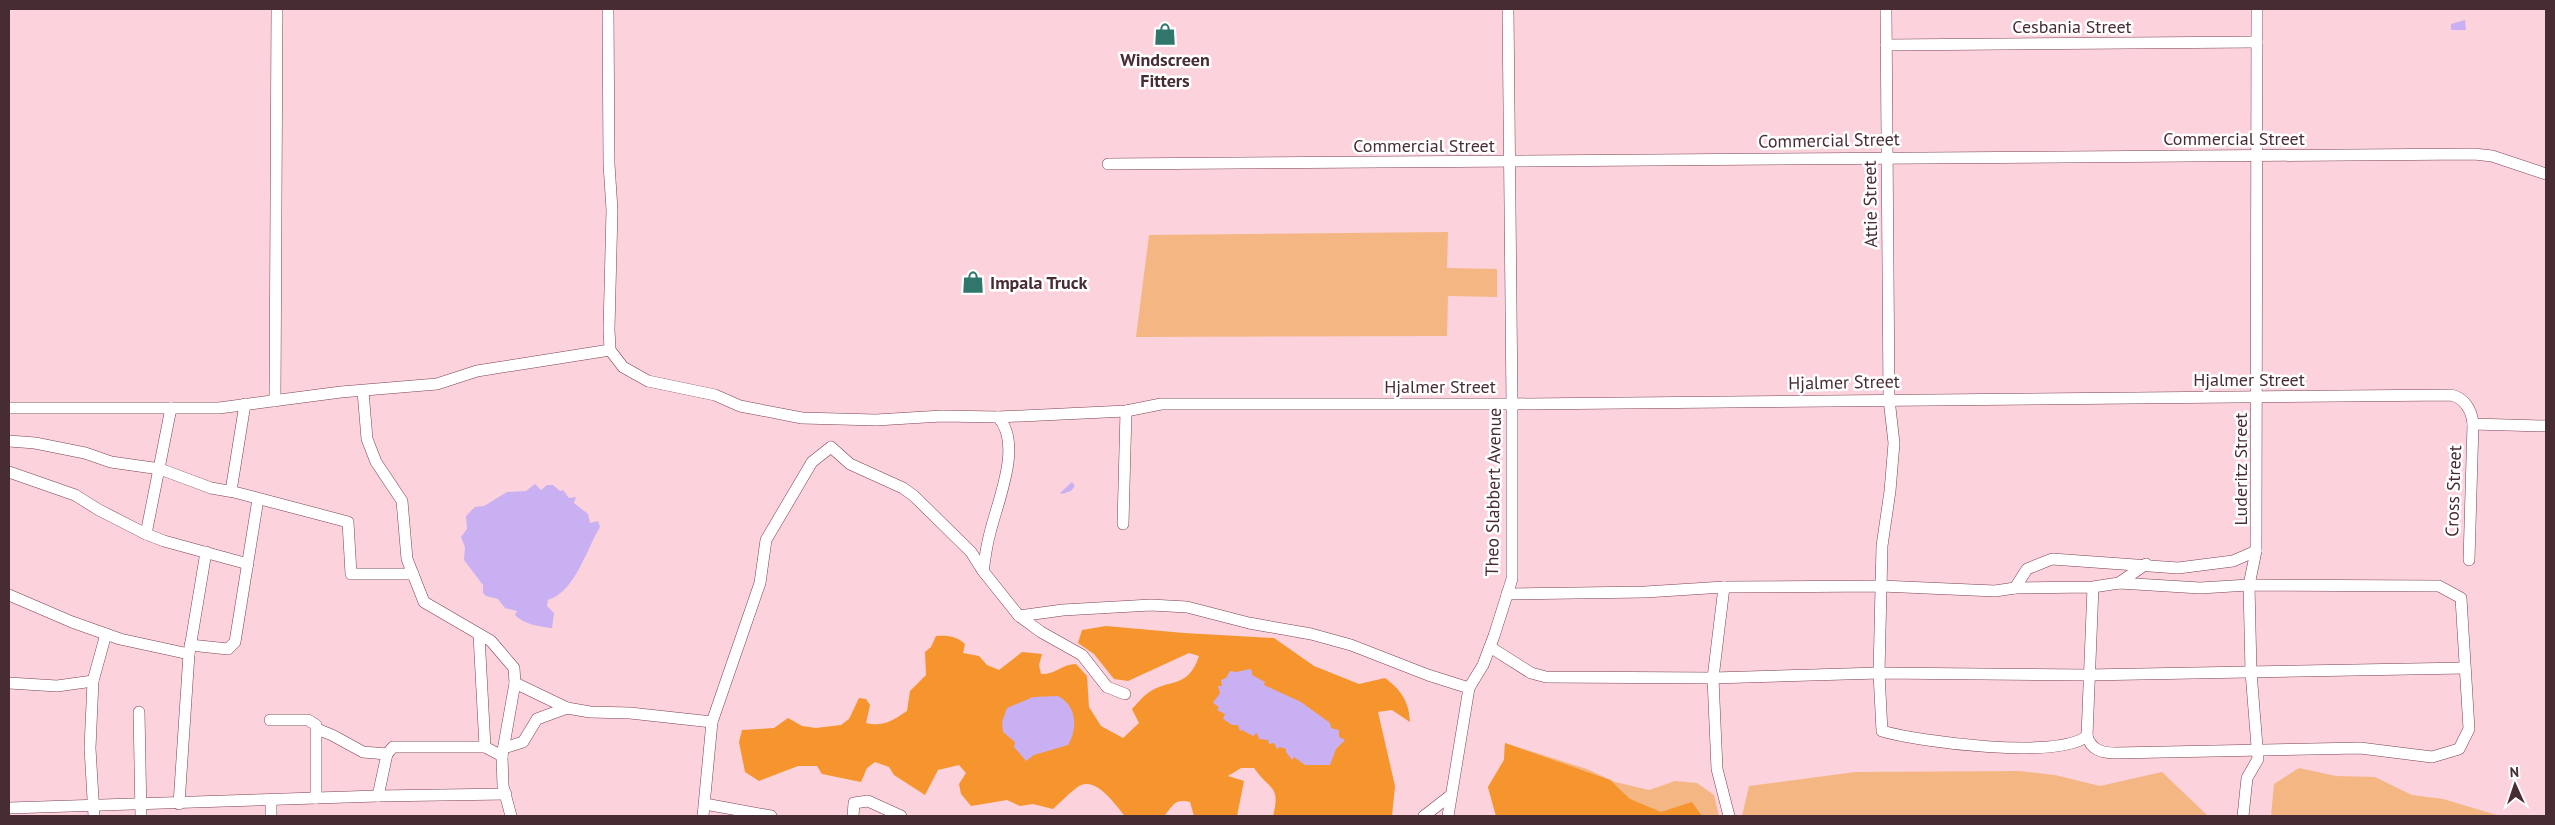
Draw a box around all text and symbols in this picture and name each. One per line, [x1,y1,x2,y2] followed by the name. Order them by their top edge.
[2012,15,2132,38] street label: Cesbania Street
[1152,21,1178,47] shop icon: Windscreen Fitters
[1120,48,1210,92] place label: Windscreen Fitters
[1758,127,1900,153] street label: Commercial Street
[2163,127,2305,150] street label: Commercial Street
[1353,134,1495,157] street label: Commercial Street
[1858,160,1882,248] street label: Attie Street
[960,269,986,295] shop icon: Impala Truck
[990,271,1088,294] place label: Impala Truck
[2193,368,2305,391] street label: Hjalmer Street
[1788,370,1900,394] street label: Hjalmer Street
[1384,375,1496,398] street label: Hjalmer Street
[1480,407,1506,577] street label: Theo Slabbert Avenue
[2229,413,2252,525] street label: Luderitz Street
[2440,445,2466,537] street label: Cross Street
[2490,760,2540,810] north arrow
[2509,763,2519,781] text: N

